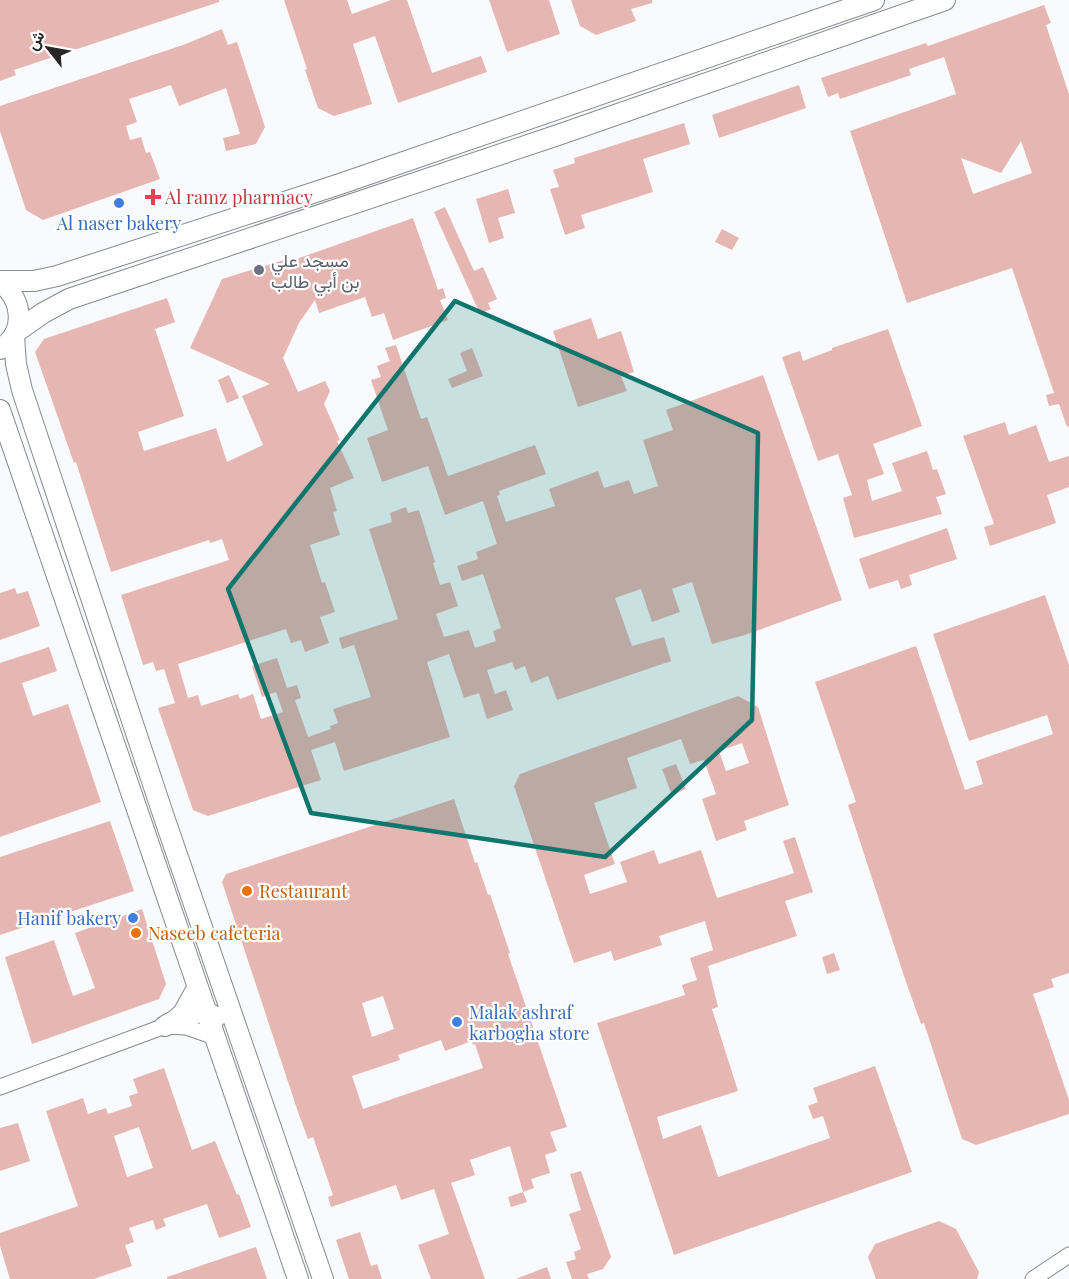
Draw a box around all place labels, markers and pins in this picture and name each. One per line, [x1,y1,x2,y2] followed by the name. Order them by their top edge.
[164,185,313,209] place label: Al ramz pharmacy
[146,190,160,204] marker: Al ramz pharmacy
[112,196,126,210] marker: Al naser bakery
[56,211,181,235] place label: Al naser bakery
[271,248,359,297] place label: مسجد علي بن أبي طالب
[252,263,266,277] marker: مسجد علي بن أبي طالب
[259,879,348,903] place label: Restaurant
[240,884,254,898] marker: Restaurant
[17,906,121,930] place label: Hanif bakery
[126,911,140,925] marker: Hanif bakery
[148,921,280,945] place label: Naseeb cafeteria
[129,926,143,940] marker: Naseeb cafeteria
[469,1000,590,1045] place label: Malak ashraf karbogha store
[450,1015,464,1029] marker: Malak ashraf karbogha store

